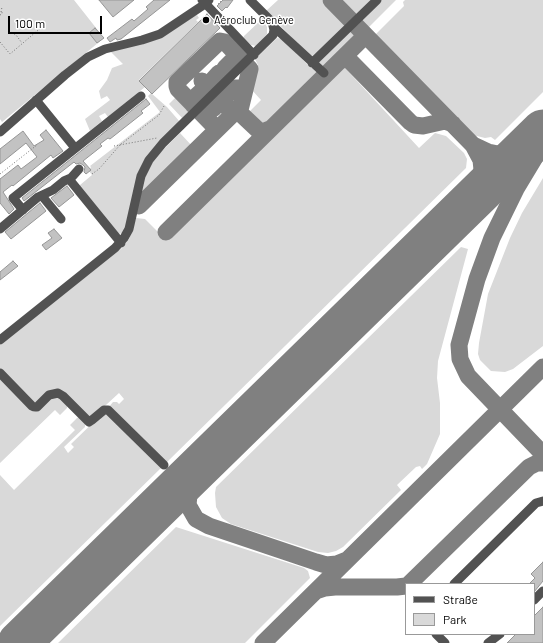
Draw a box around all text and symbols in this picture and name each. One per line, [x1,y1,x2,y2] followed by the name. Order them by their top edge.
[10,8,104,34] scale bar
[214,13,294,27] place label: Aéroclub Genève
[201,15,211,25] marker: Aéroclub Genève
[15,16,45,30] text: 100 m
[405,583,535,635] legend
[443,592,478,606] text: Straße
[443,612,467,626] text: Park

